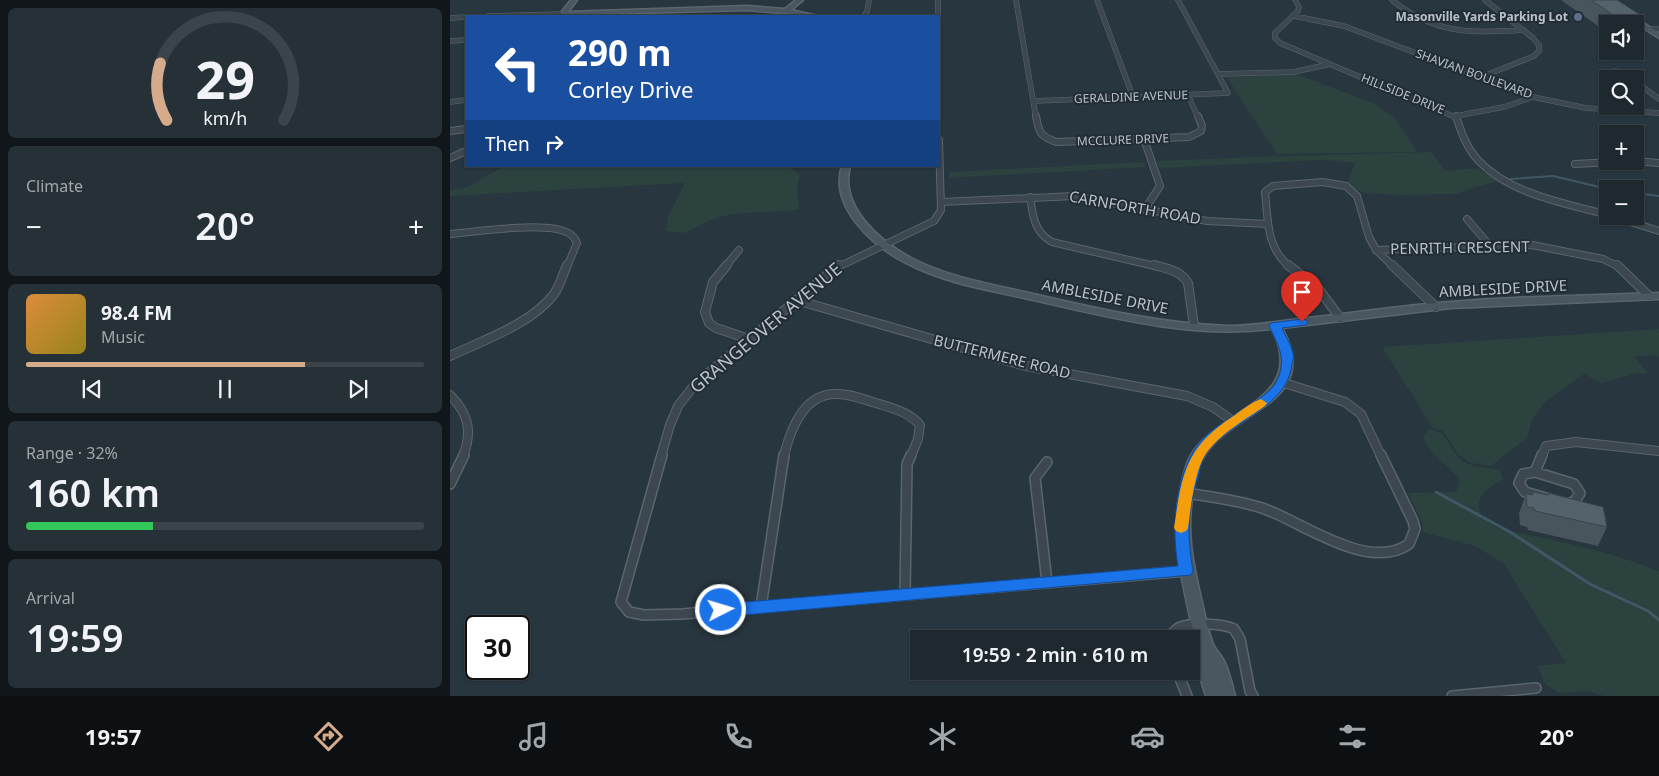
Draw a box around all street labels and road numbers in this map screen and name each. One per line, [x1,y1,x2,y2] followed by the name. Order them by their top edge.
[1413,44,1535,103] street label: SHAVIAN BOULEVARD
[1359,69,1448,118] street label: HILLSIDE DRIVE
[1074,86,1188,107] street label: GERALDINE AVENUE
[1077,129,1169,150] street label: MCCLURE DRIVE
[1068,186,1203,228] street label: CARNFORTH ROAD
[1390,236,1531,258] street label: PENRITH CRESCENT
[684,256,846,398] street label: GRANGEOVER AVENUE
[1040,274,1170,318] street label: AMBLESIDE DRIVE
[1438,275,1568,301] street label: AMBLESIDE DRIVE
[932,329,1073,383] street label: BUTTERMERE ROAD

